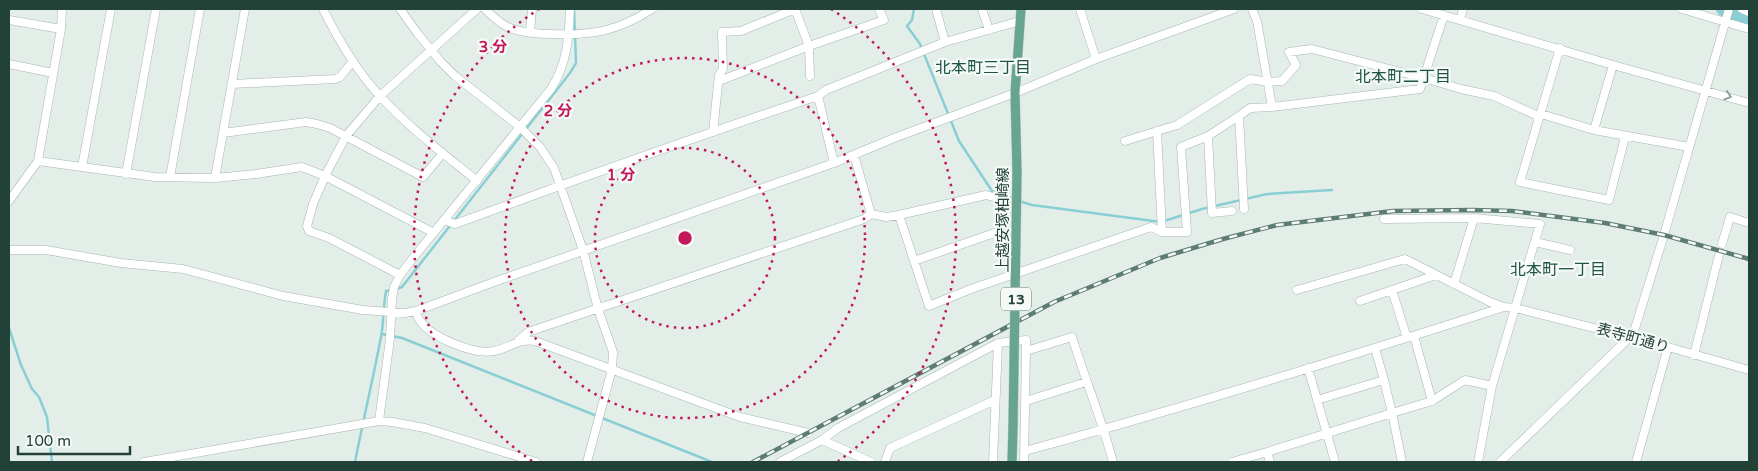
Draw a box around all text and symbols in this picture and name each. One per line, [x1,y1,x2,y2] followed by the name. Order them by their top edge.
[479,38,507,56] text: 3 分
[935,58,1031,78] district label: 北本町三丁目
[1355,67,1451,87] district label: 北本町二丁目
[1723,91,1731,101] one-way arrow
[544,102,572,120] text: 2 分
[607,166,635,184] text: 1 分
[994,167,1012,273] street label: 上越安塚柏崎線
[676,229,694,247] centre of rings
[1510,260,1606,280] district label: 北本町一丁目
[1001,288,1031,310] road number: 13
[1594,320,1672,356] street label: 表寺町通り
[18,424,130,456] scale bar
[25,432,71,450] text: 100 m

